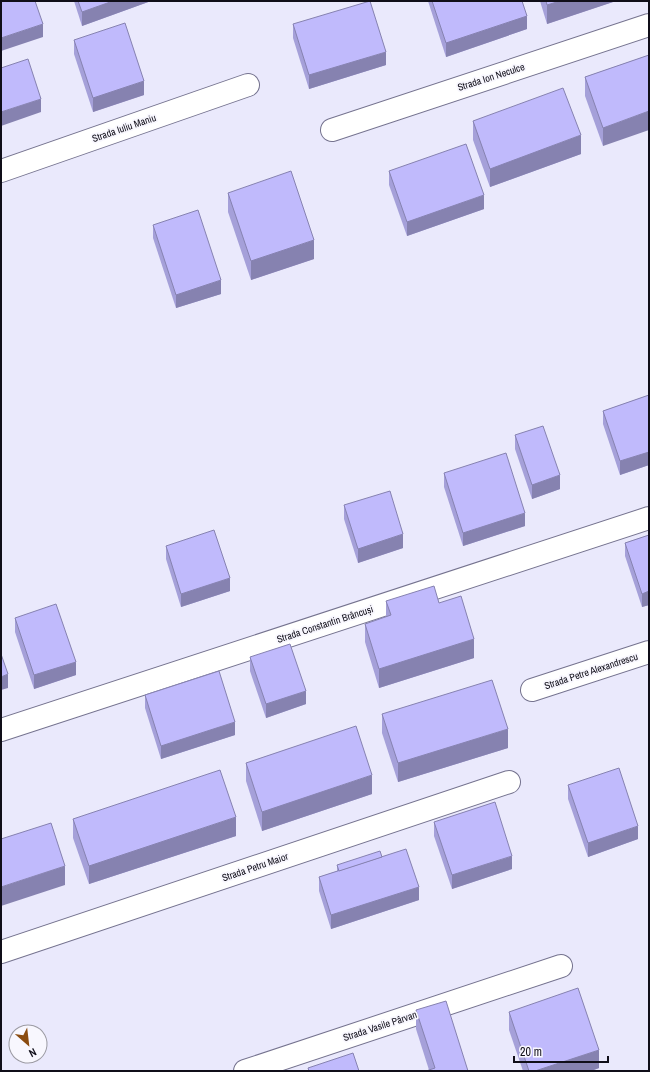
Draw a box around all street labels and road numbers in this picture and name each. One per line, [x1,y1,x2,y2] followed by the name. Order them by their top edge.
[456,60,527,94] street label: Strada Ion Neculce
[90,111,158,145] street label: Strada Iuliu Maniu
[275,602,375,646] street label: Strada Constantin Brâncuși
[543,650,639,692] street label: Strada Petre Alexandrescu
[220,849,290,884] street label: Strada Petru Maior
[341,1008,419,1044] street label: Strada Vasile Pârvan

